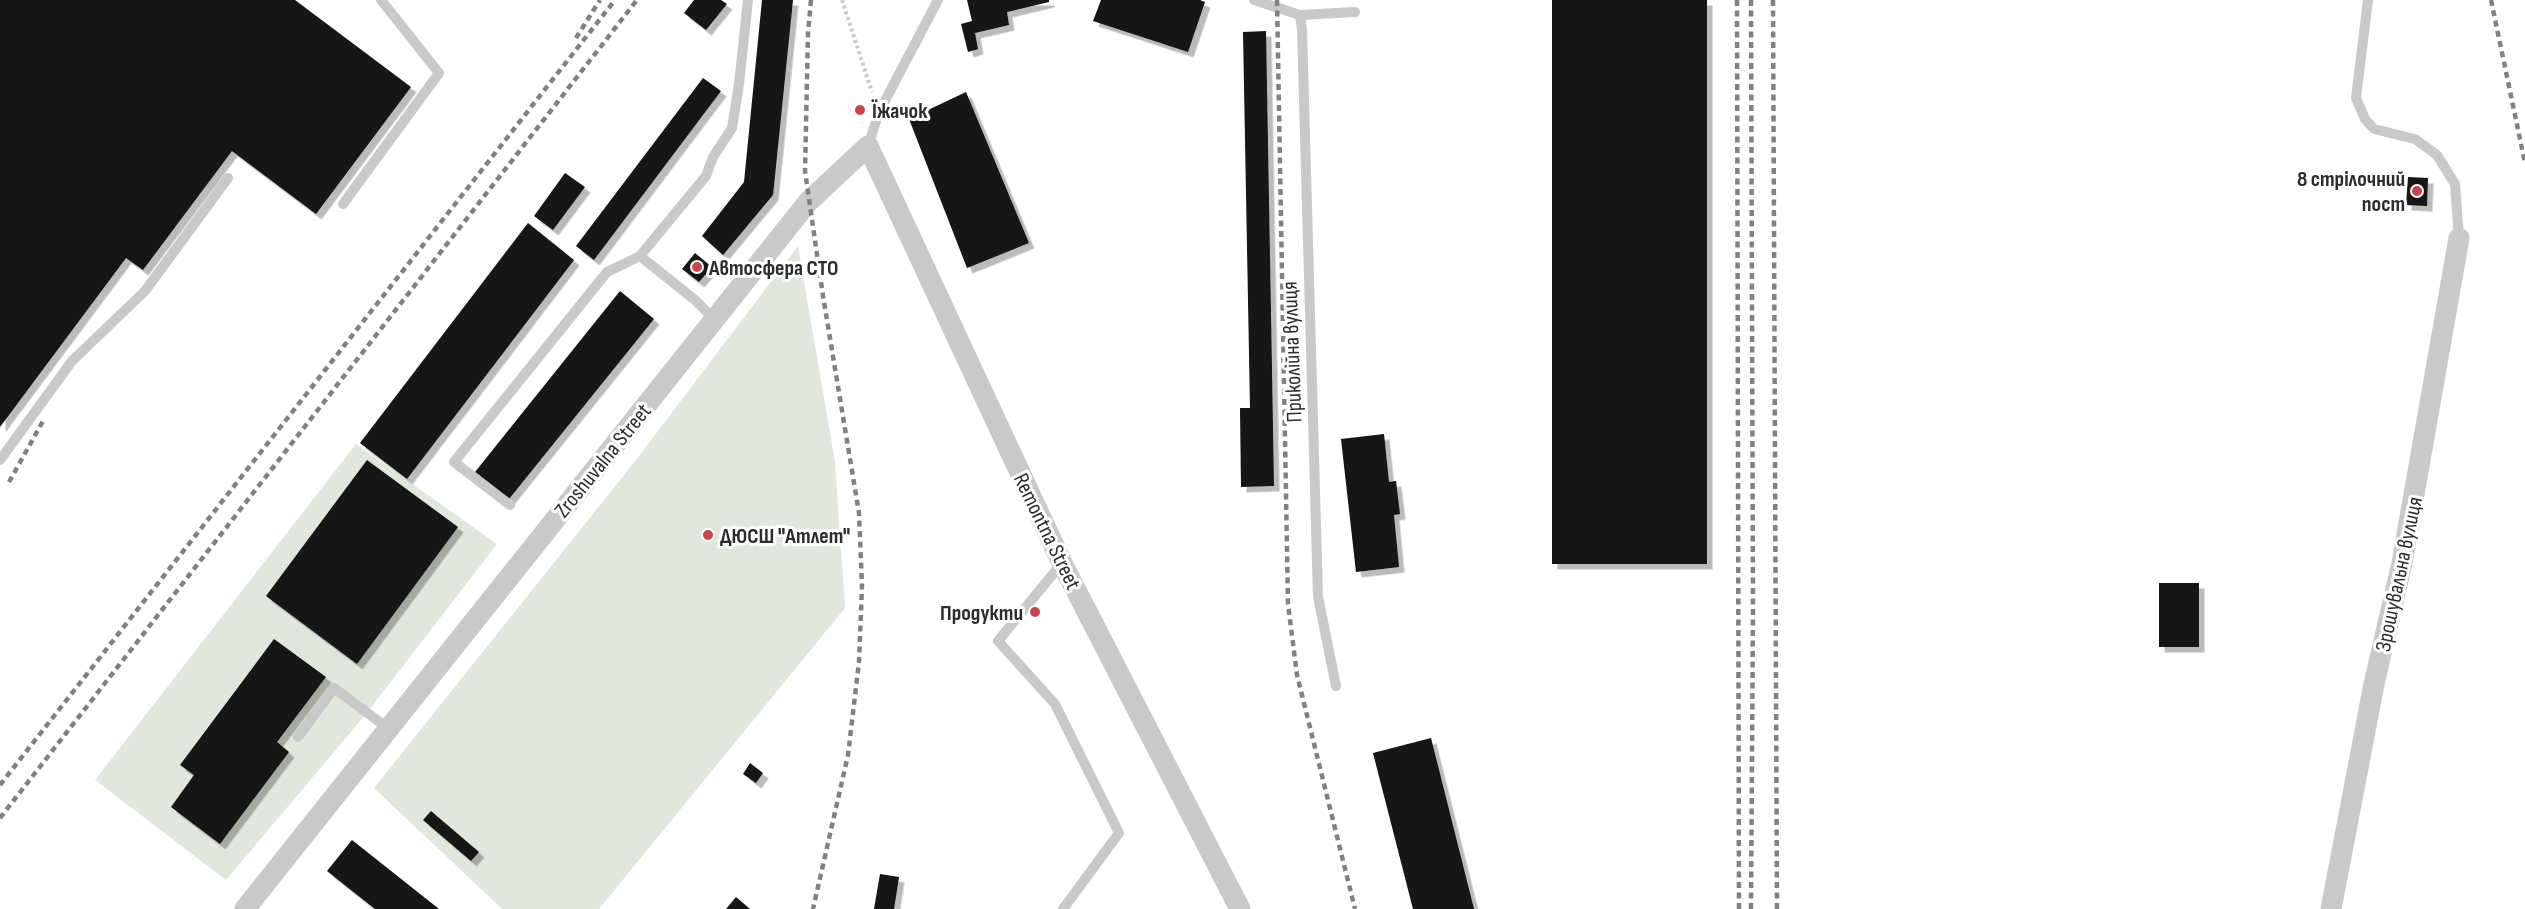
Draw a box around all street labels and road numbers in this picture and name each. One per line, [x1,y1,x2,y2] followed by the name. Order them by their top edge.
[1277,281,1308,423] street label: Приколійна вулиця
[549,398,658,523] street label: Zroshuvalna Street
[1007,469,1087,594] street label: Remontna Street
[2370,494,2429,654] street label: Зрошувальна вулиця

